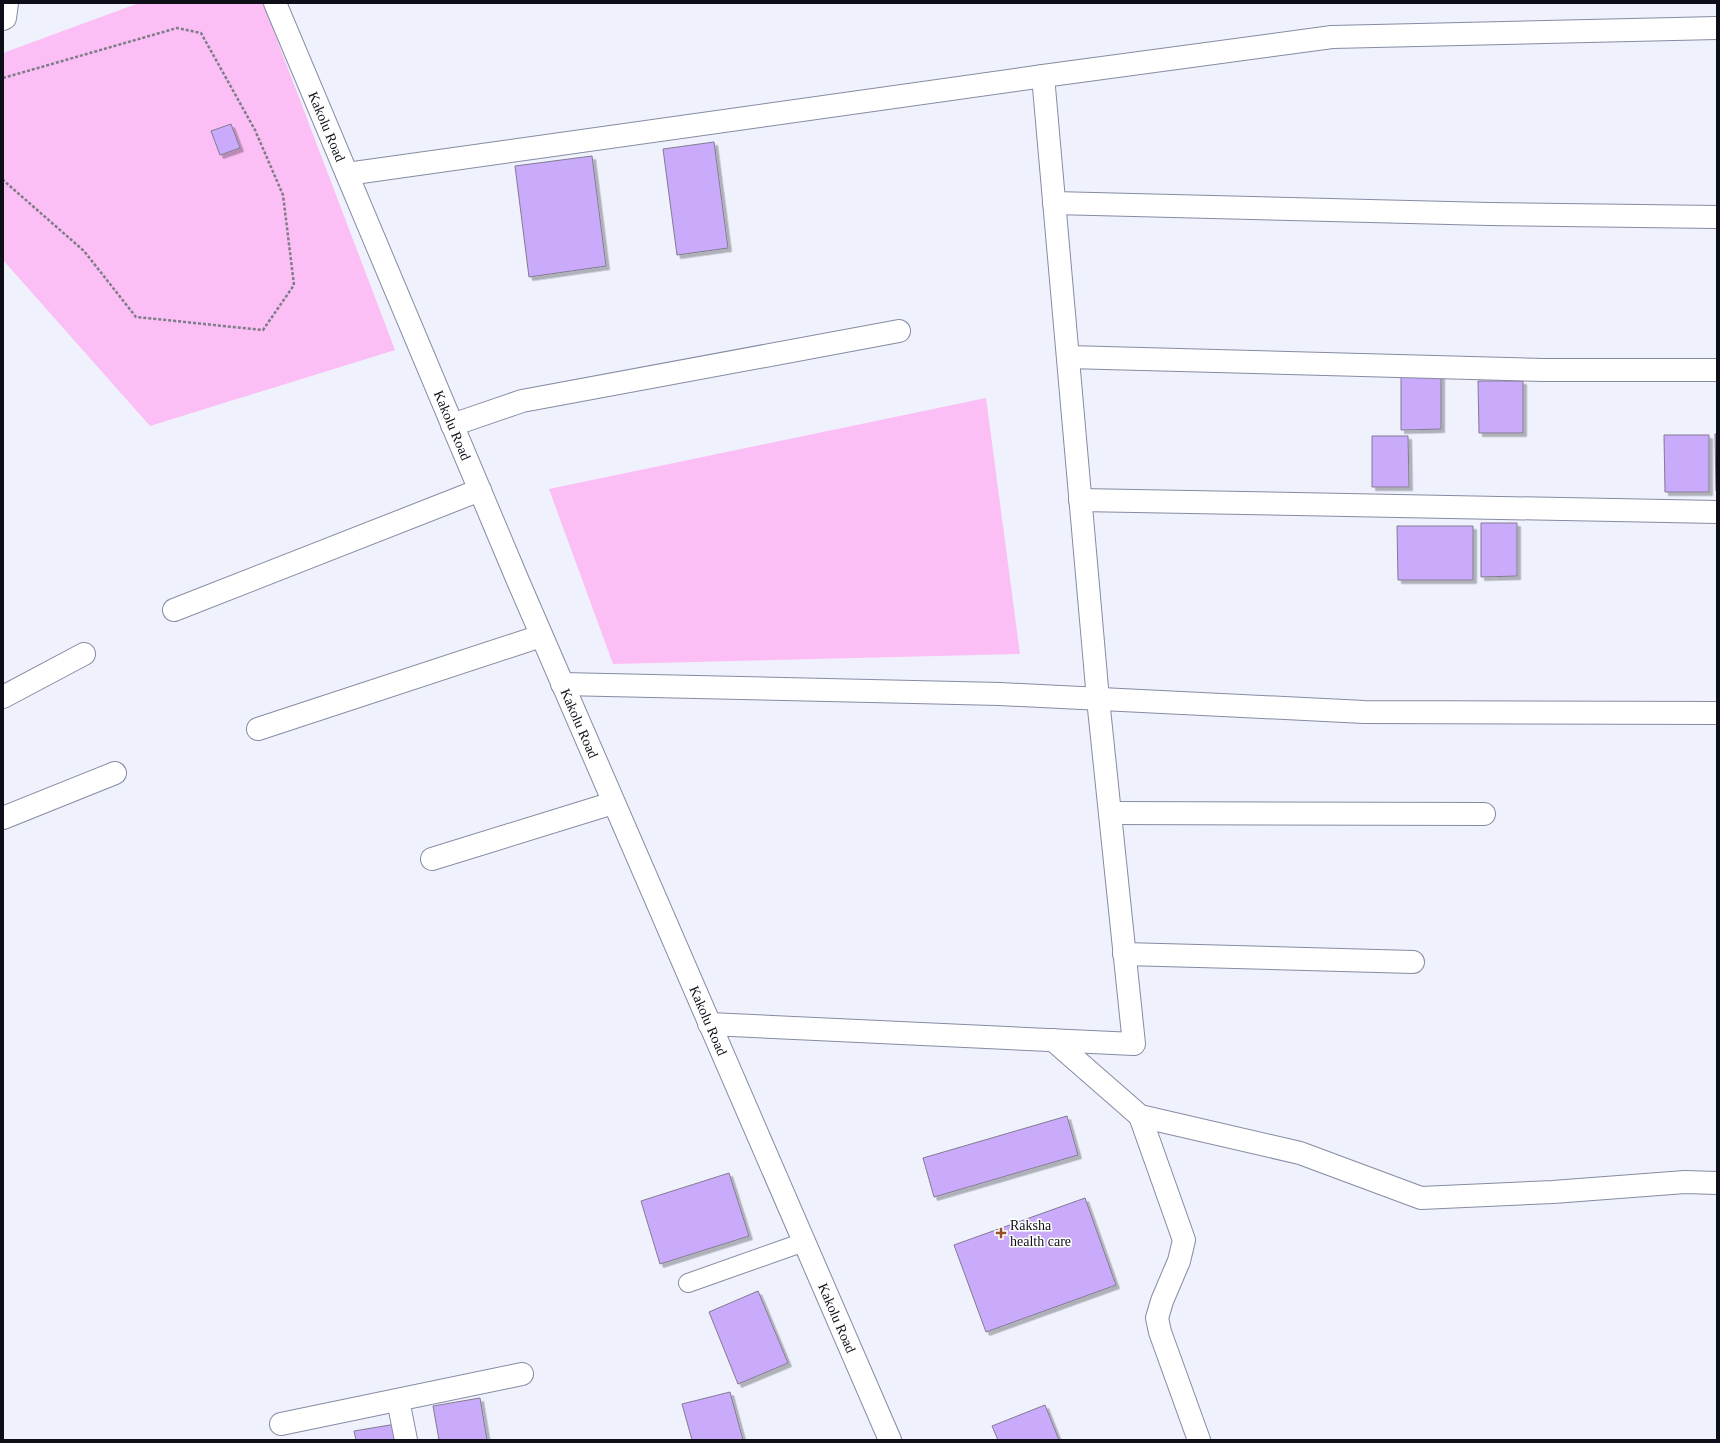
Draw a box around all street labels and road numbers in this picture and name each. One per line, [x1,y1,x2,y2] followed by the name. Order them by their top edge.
[305,90,348,164] street label: Kakolu Road
[431,388,473,463] street label: Kakolu Road
[557,686,601,761] street label: Kakolu Road
[686,984,730,1058] street label: Kakolu Road
[815,1281,858,1355] street label: Kakolu Road

